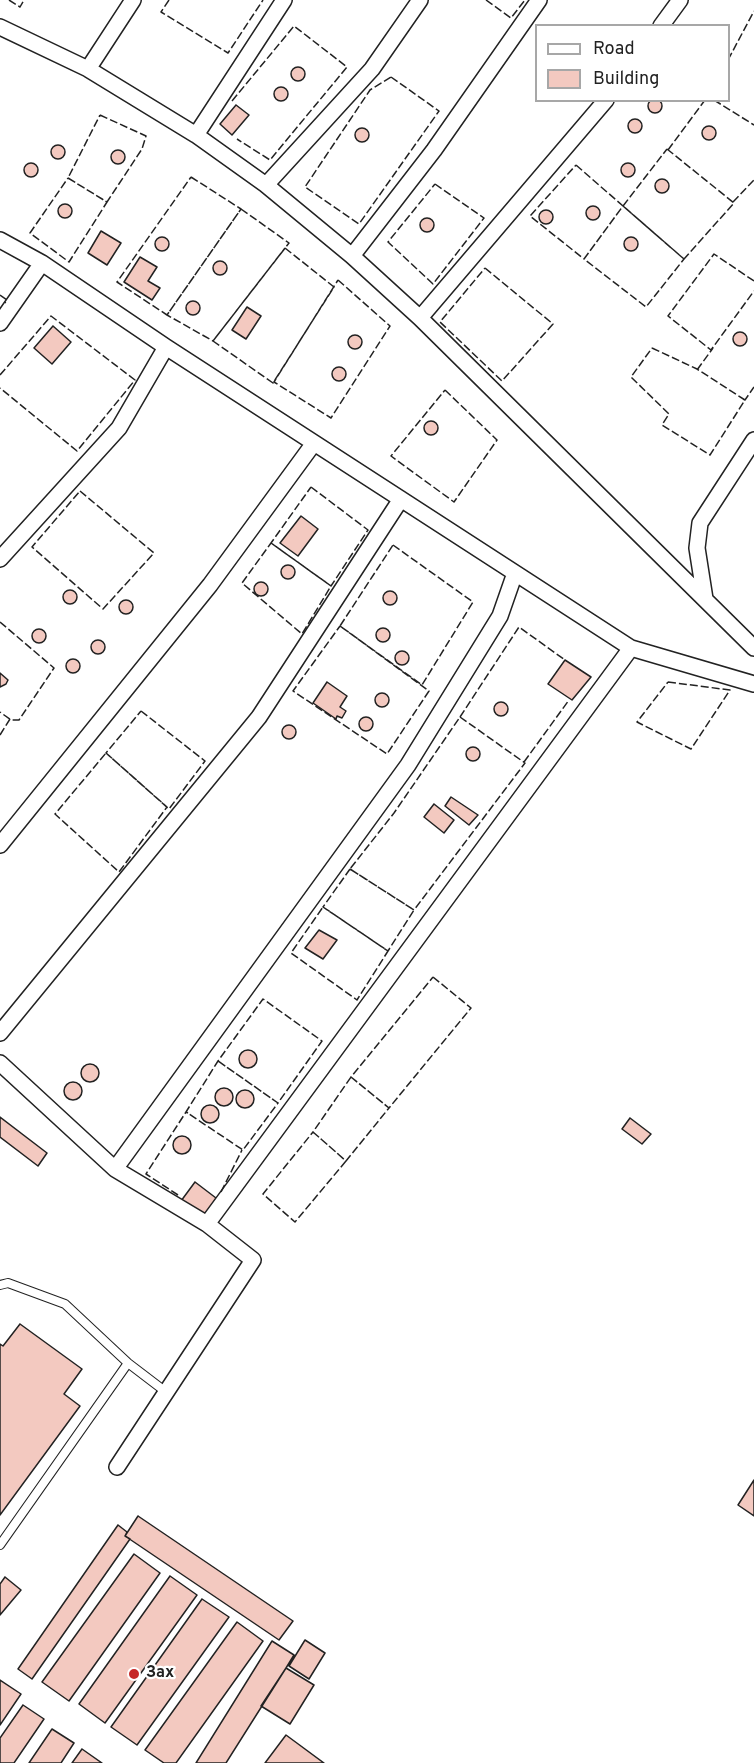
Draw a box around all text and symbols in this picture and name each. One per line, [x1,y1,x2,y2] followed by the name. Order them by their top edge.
[535,24,730,102] legend
[593,38,635,61] text: Road
[593,68,659,91] text: Building
[146,1664,174,1684] place label: Зах
[127,1667,141,1681] marker: Зах

